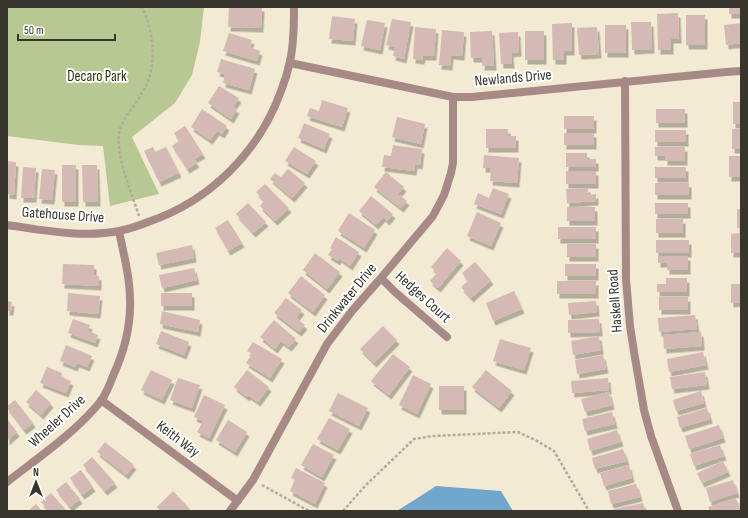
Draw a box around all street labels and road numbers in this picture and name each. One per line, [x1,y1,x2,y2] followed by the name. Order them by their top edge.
[474,65,552,91] street label: Newlands Drive
[21,203,105,227] street label: Gatehouse Drive
[313,259,381,337] street label: Drinkwater Drive
[391,267,455,327] street label: Hedges Court
[603,269,627,333] street label: Haskell Road
[25,391,89,451] street label: Wheeler Drive
[152,417,204,462] street label: Keith Way

